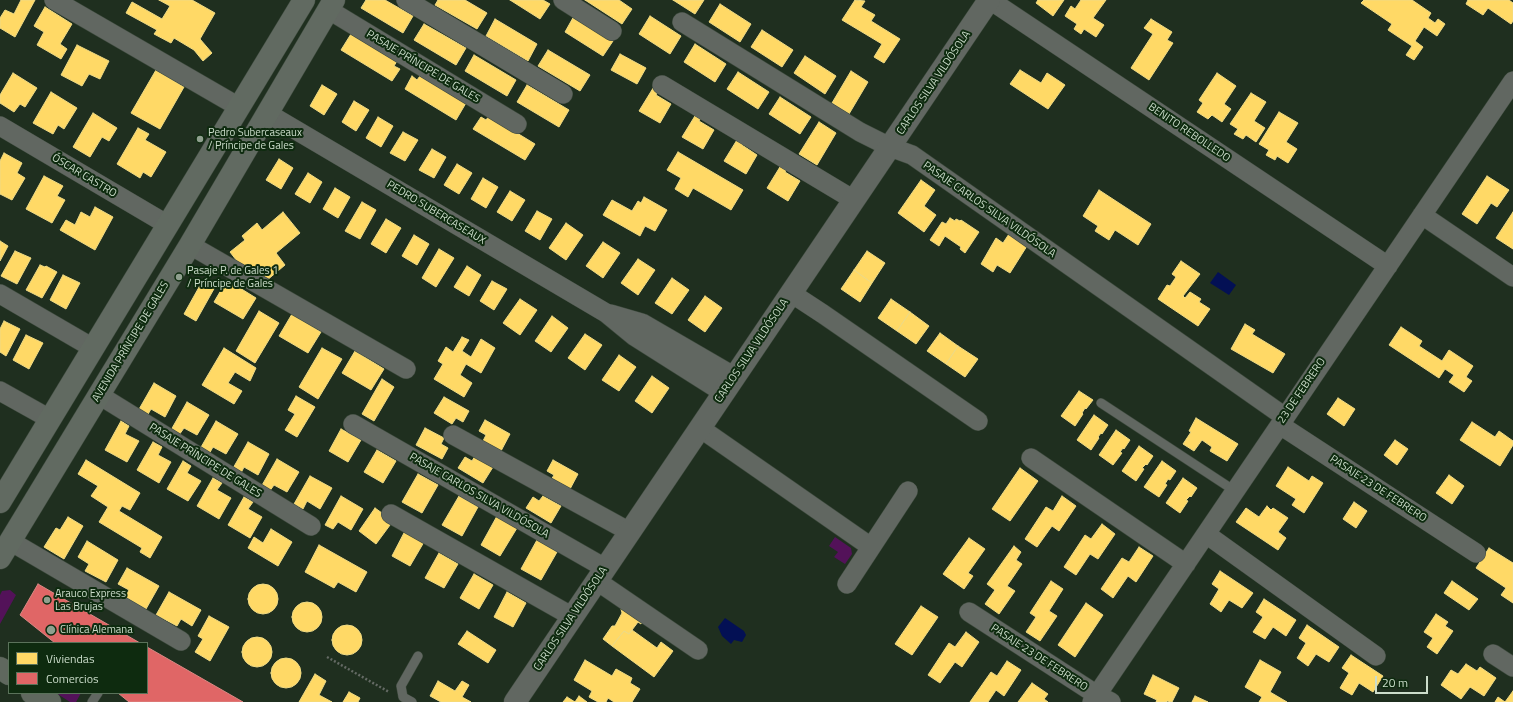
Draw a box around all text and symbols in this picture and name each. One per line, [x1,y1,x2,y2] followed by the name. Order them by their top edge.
[364,28,482,106] street label: PASAJE PRÍNCIPE DE GALES
[894,29,974,137] street label: CARLOS SILVA VILDÓSOLA
[1145,101,1233,165] street label: BENITO REBOLLEDO
[208,126,302,152] place label: Pedro Subercaseaux / Príncipe de Gales
[195,134,205,144] marker: Pedro Subercaseaux / Príncipe de Gales
[49,151,119,201] street label: ÓSCAR CASTRO
[920,159,1058,261] street label: PASAJE CARLOS SILVA VILDÓSOLA
[384,178,488,248] street label: PEDRO SUBERCASEAUX
[187,264,278,290] place label: Pasaje P. de Gales 1 / Príncipe de Gales
[174,272,184,282] marker: Pasaje P. de Gales 1 / Príncipe de Gales
[90,279,172,405] street label: AVENIDA PRÍNCIPE DE GALES
[712,297,792,405] street label: CARLOS SILVA VILDÓSOLA
[1275,356,1329,426] street label: 23 DE FEBRERO
[146,421,264,501] street label: PASAJE PRÍNCIPE DE GALES
[407,451,551,541] street label: PASAJE CARLOS SILVA VILDÓSOLA
[1327,453,1429,525] street label: PASAJE 23 DE FEBRERO
[531,565,611,673] street label: CARLOS SILVA VILDÓSOLA
[55,587,126,613] place label: Arauco Express Las Brujas
[42,595,52,605] marker: Arauco Express Las Brujas
[988,622,1090,694] street label: PASAJE 23 DE FEBRERO
[60,623,133,637] place label: Clínica Alemana
[45,624,57,636] marker: Clínica Alemana
[8,642,148,694] legend
[46,649,94,668] text: Viviendas
[1377,668,1430,694] scale bar
[46,669,99,688] text: Comercios
[1382,673,1408,692] text: 20 m

